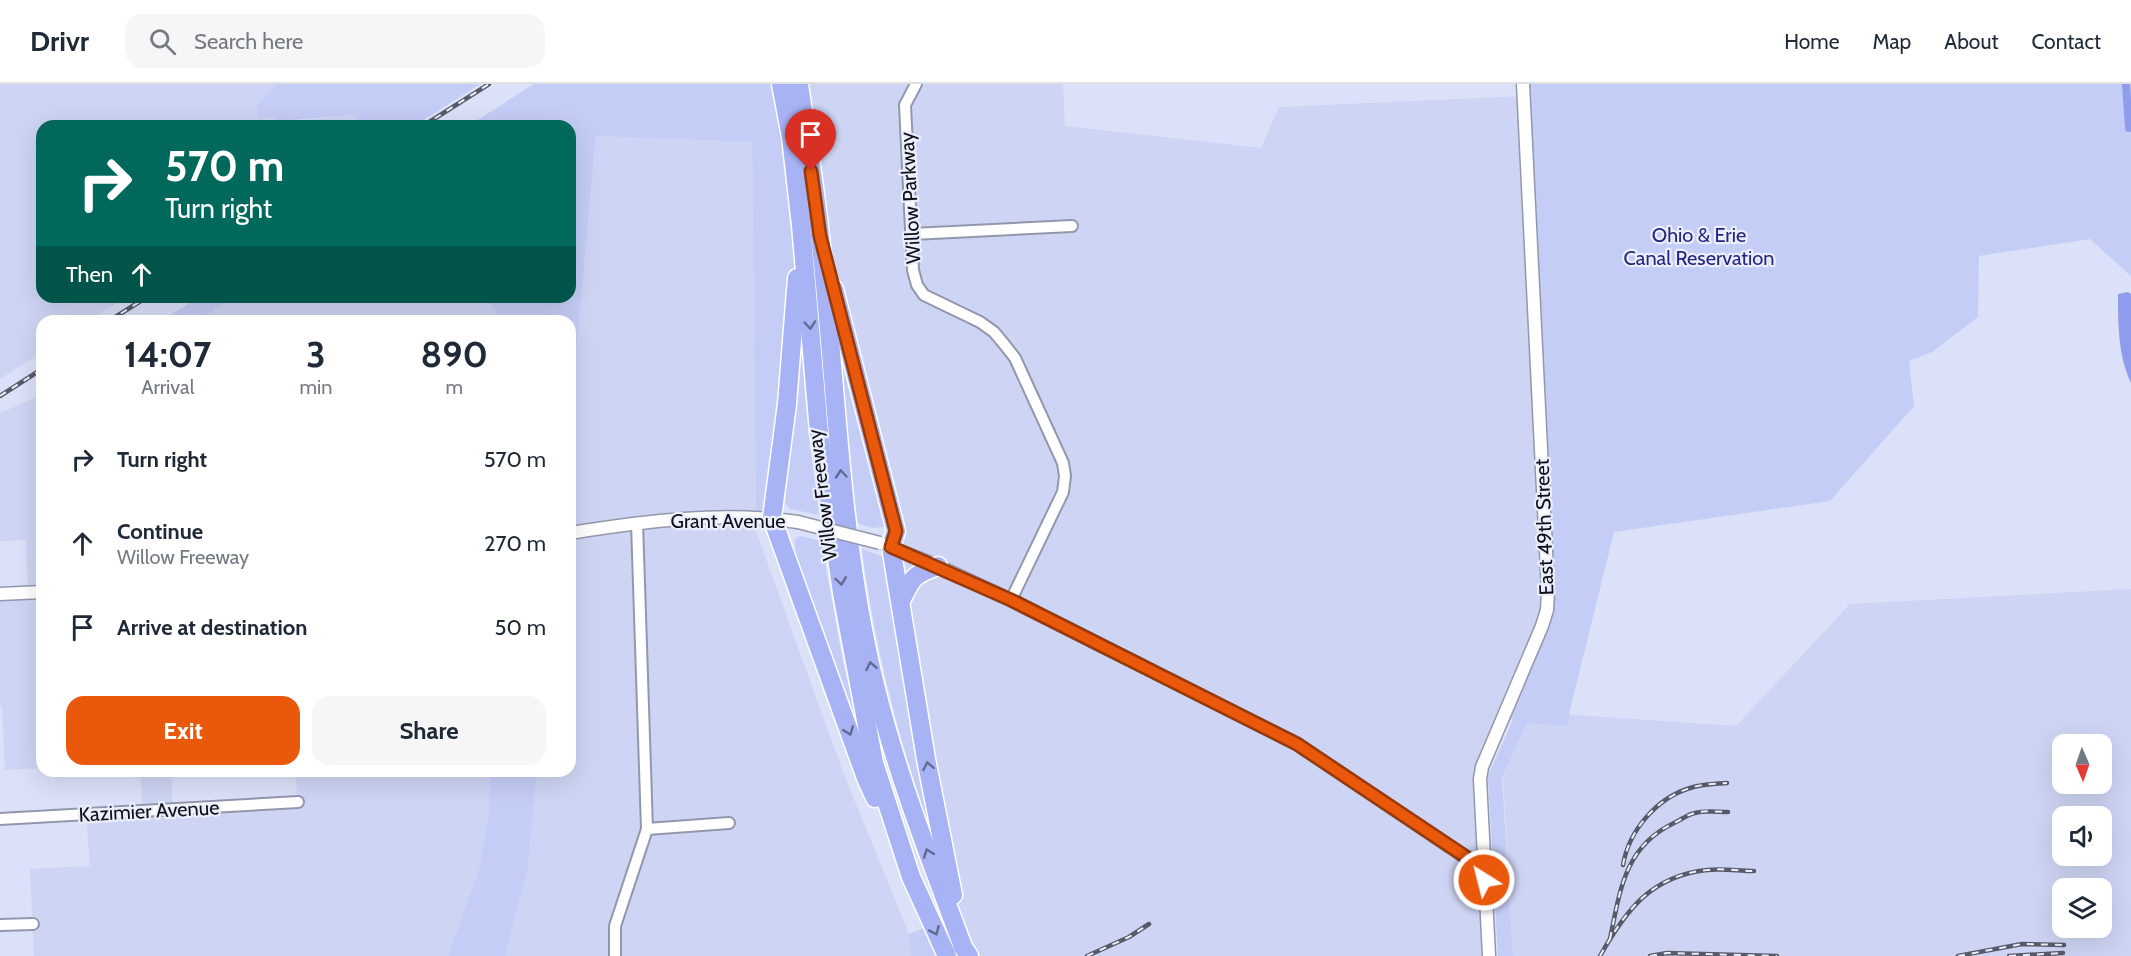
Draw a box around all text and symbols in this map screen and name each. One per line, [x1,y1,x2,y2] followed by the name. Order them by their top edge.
[125,14,545,68] search box
[30,24,89,58] text: Drivr
[146,25,179,58] icon: search
[194,28,303,55] text: Search here
[1784,29,1840,54] text: Home
[1873,29,1911,54] text: Map
[1944,29,1998,54] text: About
[2031,29,2101,54] text: Contact
[785,109,836,171] pin
[794,118,827,151] icon: arrive
[895,131,925,265] street label: Willow Parkway
[165,140,284,192] text: 570 m
[66,144,144,222] icon: right
[165,192,272,225] text: Turn right
[1624,223,1774,270] park label: Ohio & Erie Canal Reservation
[125,258,158,291] icon: ahead
[66,261,113,288] text: Then
[803,321,816,330] one-way arrow
[124,332,211,376] text: 14:07
[306,332,326,376] text: 3
[421,332,488,376] text: 890
[141,375,194,399] text: Arrival
[300,375,332,399] text: min
[445,375,463,399] text: m
[802,428,842,562] street label: Willow Freeway
[66,443,99,476] icon: right
[117,446,207,473] text: Turn right
[484,446,546,473] text: 570 m
[1530,458,1558,596] street label: East 49th Street
[835,469,848,478] one-way arrow
[671,509,785,533] street label: Grant Avenue
[117,518,203,545] text: Continue
[66,527,99,560] icon: ahead
[484,530,546,557] text: 270 m
[117,545,249,569] text: Willow Freeway
[834,577,846,586] one-way arrow
[66,611,99,644] icon: arrive
[117,614,307,641] text: Arrive at destination
[494,614,546,641] text: 50 m
[865,662,878,672] one-way arrow
[66,696,300,765] button: Exit
[312,696,546,765] button: Share
[842,725,854,736] one-way arrow
[2052,734,2112,794] north arrow
[2052,734,2112,938] map controls
[922,761,935,771] one-way arrow
[78,795,220,827] street label: Kazimier Avenue
[2052,806,2112,866] button: sound
[923,848,935,859] one-way arrow
[1452,848,1516,912] position arrow
[2052,878,2112,938] button: layers
[928,924,940,935] one-way arrow

